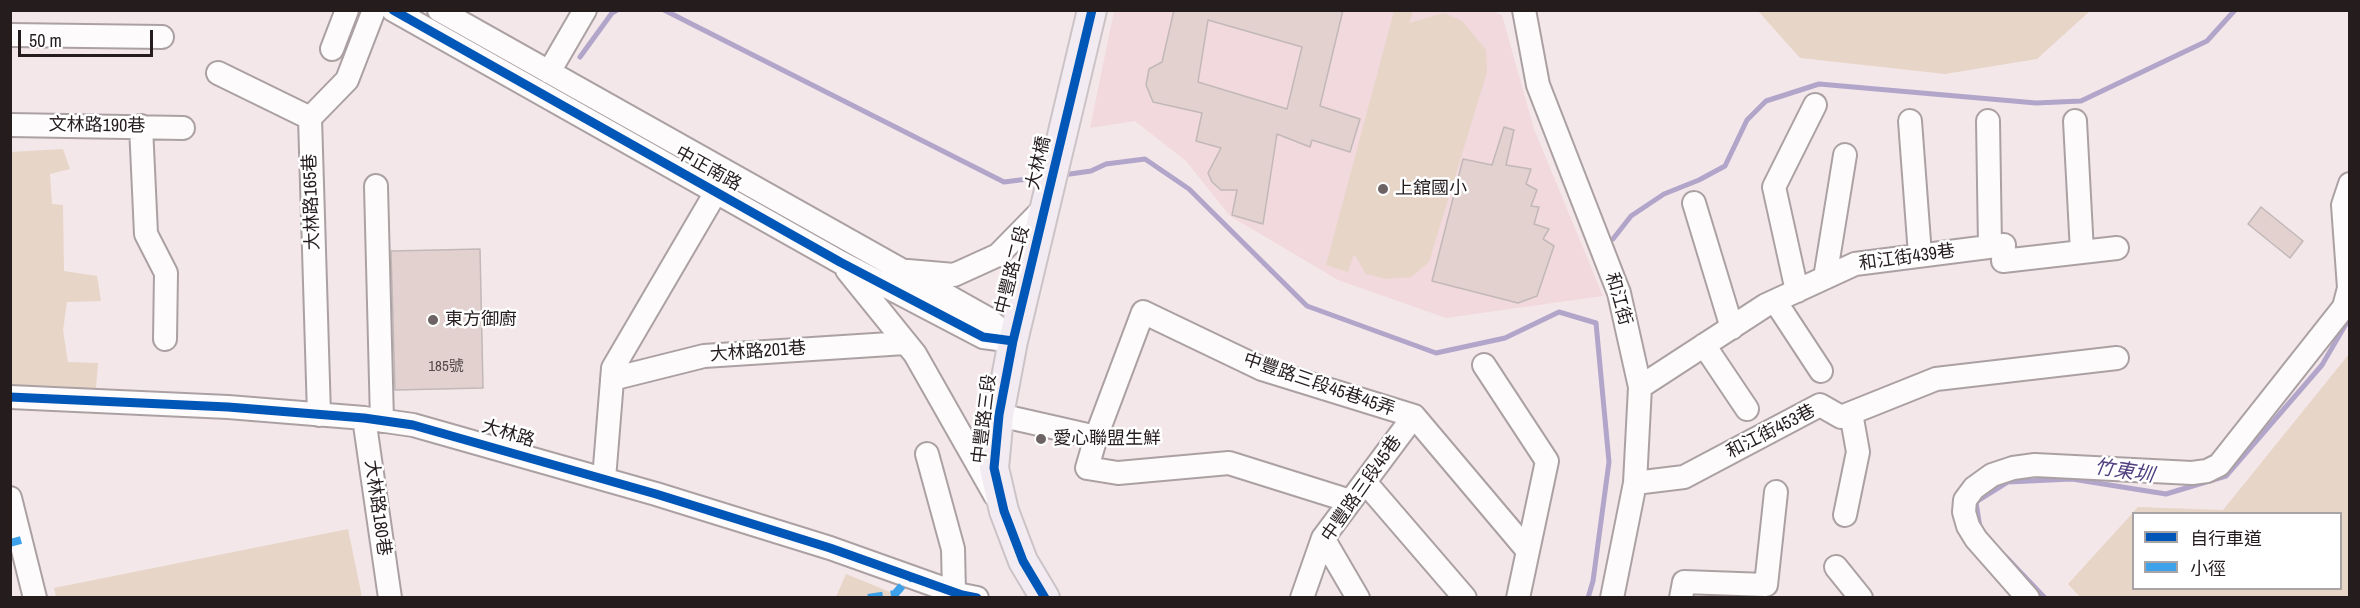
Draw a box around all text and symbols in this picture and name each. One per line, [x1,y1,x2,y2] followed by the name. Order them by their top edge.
[21,18,156,56] scale bar
[29,28,62,53] text: 50 m
[49,114,145,138] street label: 文林路190巷
[1022,134,1056,192] street label: 大林橋
[671,142,745,196] street label: 中正南路
[300,153,324,251] street label: 大林路165巷
[1395,178,1467,200] place label: 上舘國小
[1376,182,1390,196] marker: 上舘國小
[992,224,1034,316] street label: 中豐路二段
[1858,241,1956,275] street label: 和江街439巷
[1600,270,1636,328] street label: 和江街
[445,309,517,331] place label: 東方御廚
[426,313,440,327] marker: 東方御廚
[709,338,807,366] street label: 大林路201巷
[1240,349,1398,421] street label: 中豐路三段45巷45弄
[428,358,464,376] house number: 185號
[969,373,1001,465] street label: 中豐路三段
[1723,400,1819,464] street label: 和江街453巷
[479,416,537,452] street label: 大林路
[1053,428,1161,450] place label: 愛心聯盟生鮮
[1034,432,1048,446] marker: 愛心聯盟生鮮
[1317,432,1407,546] street label: 中豐路三段45巷
[2092,455,2156,489] water label: 竹東圳
[360,459,394,557] street label: 大林路180巷
[2132,512,2342,590] legend
[2190,526,2262,551] text: 自行車道
[2190,556,2226,581] text: 小徑

